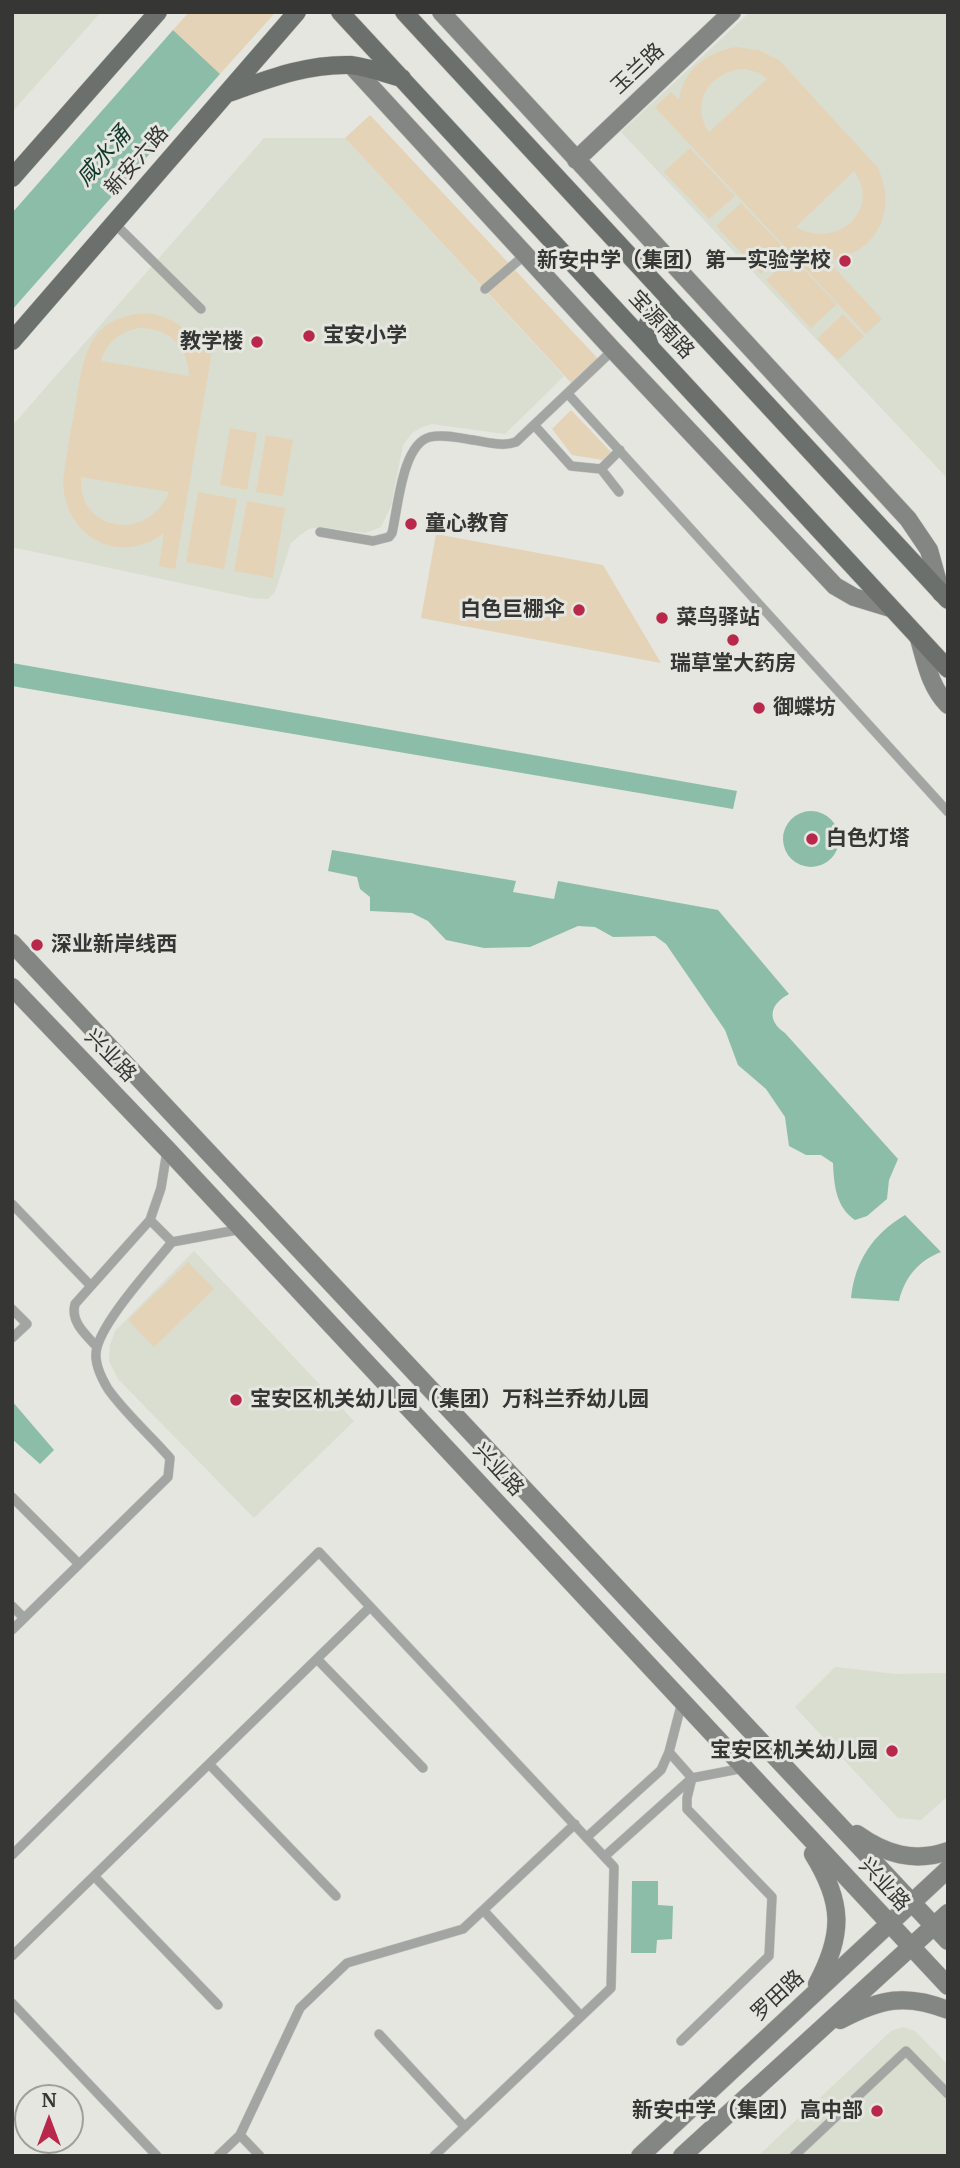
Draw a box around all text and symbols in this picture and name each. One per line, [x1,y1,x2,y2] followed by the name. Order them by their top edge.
[606,38,670,100] street label: 玉兰路
[100,121,174,201] street label: 新安六路
[71,122,137,192] water label: 咸水涌
[537,248,831,274] place label: 新安中学（集团）第一实验学校
[837,253,853,269] marker: 新安中学（集团）第一实验学校
[623,286,699,364] street label: 宝源南路
[323,323,407,349] place label: 宝安小学
[301,328,317,344] marker: 宝安小学
[180,329,243,355] place label: 教学楼
[249,334,265,350] marker: 教学楼
[425,511,509,537] place label: 童心教育
[403,516,419,532] marker: 童心教育
[460,597,565,623] place label: 白色巨棚伞
[571,602,587,618] marker: 白色巨棚伞
[676,605,760,631] place label: 菜鸟驿站
[654,610,670,626] marker: 菜鸟驿站
[725,632,741,648] marker: 瑞草堂大药房
[670,651,796,677] place label: 瑞草堂大药房
[773,695,836,721] place label: 御蝶坊
[751,700,767,716] marker: 御蝶坊
[826,826,910,852] place label: 白色灯塔
[804,831,820,847] marker: 白色灯塔
[51,932,177,958] place label: 深业新岸线西
[29,937,45,953] marker: 深业新岸线西
[79,1025,141,1087] street label: 兴业路
[250,1387,649,1413] place label: 宝安区机关幼儿园（集团）万科兰乔幼儿园
[228,1392,244,1408] marker: 宝安区机关幼儿园（集团）万科兰乔幼儿园
[467,1438,529,1502] street label: 兴业路
[710,1738,878,1764] place label: 宝安区机关幼儿园
[884,1743,900,1759] marker: 宝安区机关幼儿园
[853,1853,915,1917] street label: 兴业路
[746,1965,810,2027] street label: 罗田路
[14,2084,84,2154] north arrow
[41,2088,57,2112] text: N
[632,2098,863,2124] place label: 新安中学（集团）高中部
[869,2103,885,2119] marker: 新安中学（集团）高中部

